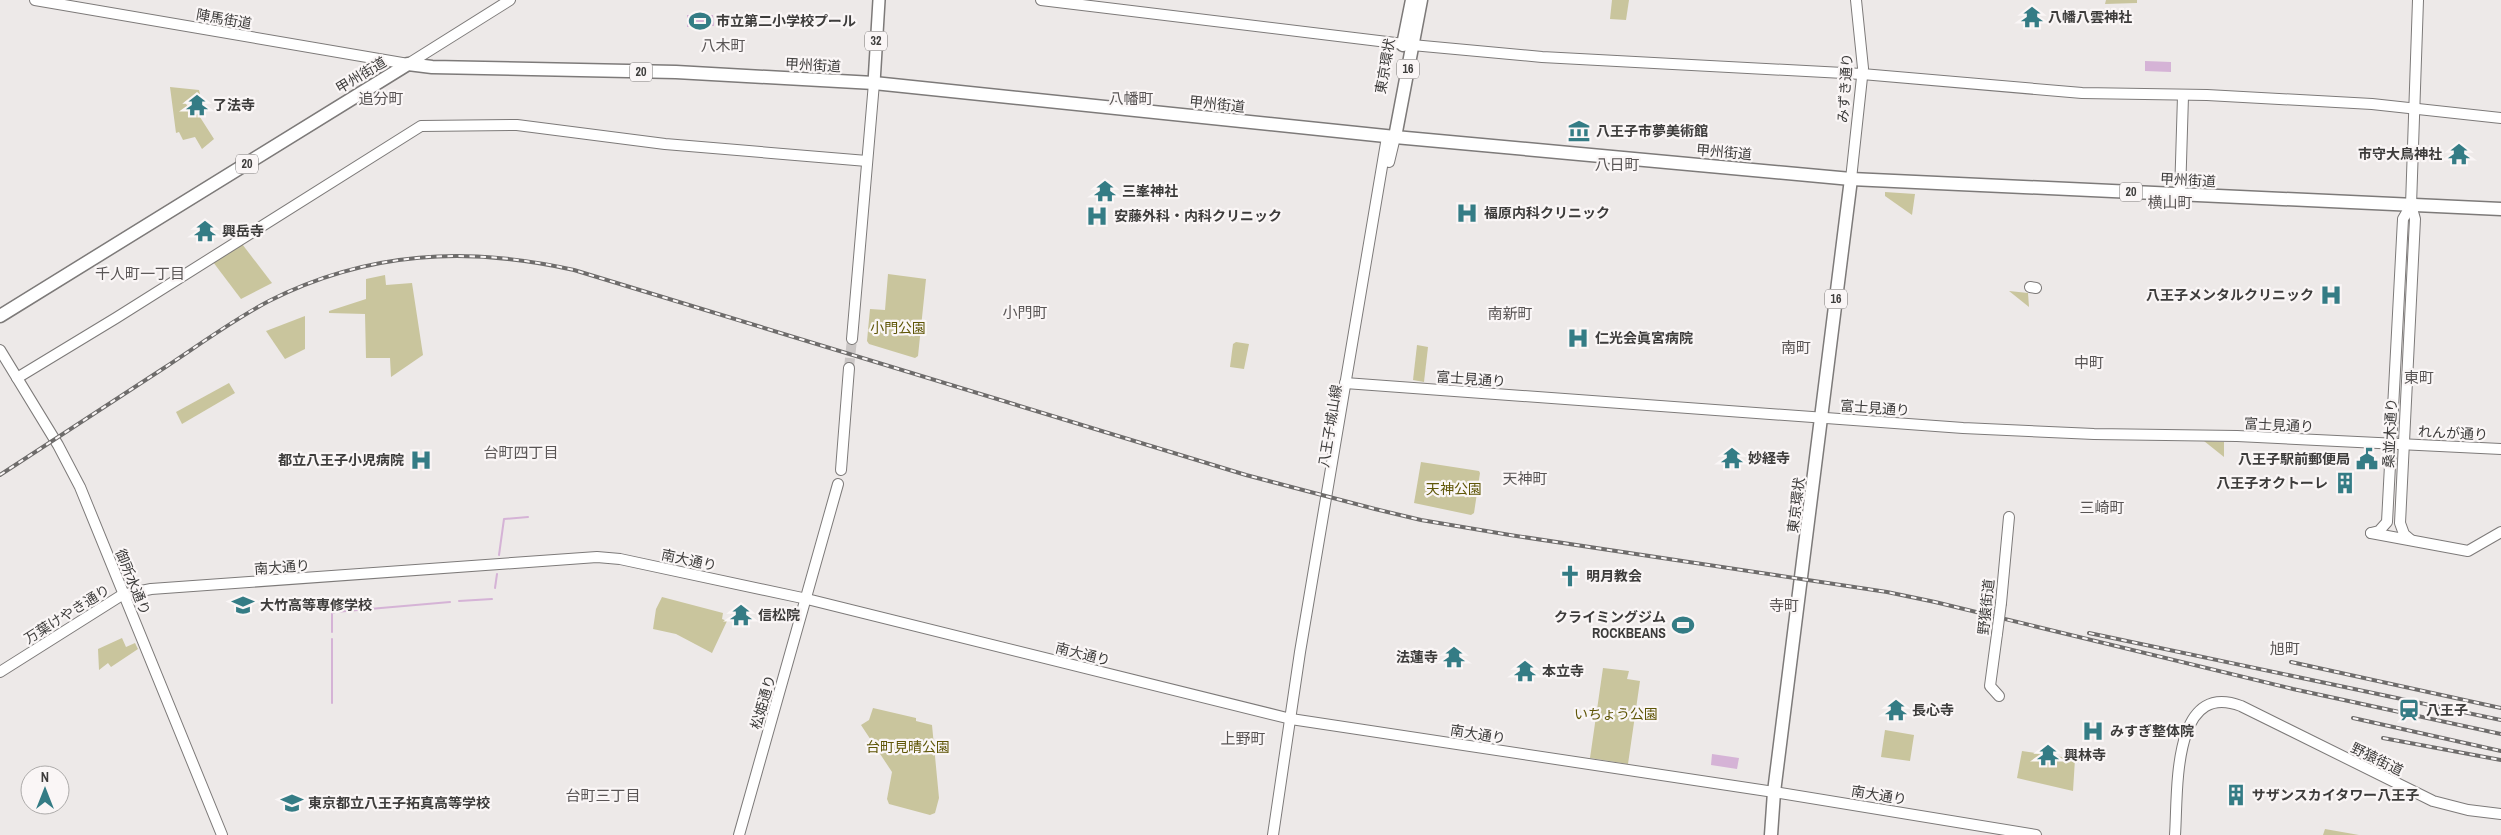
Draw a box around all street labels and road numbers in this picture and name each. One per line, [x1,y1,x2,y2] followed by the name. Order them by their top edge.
[195,5,253,33] street label: 陣馬街道
[865,31,887,50] road number: 32
[1371,37,1399,95] street label: 東京環状
[1834,52,1856,124] street label: みずき通り
[332,53,390,97] street label: 甲州街道
[785,55,841,75] street label: 甲州街道
[1397,60,1419,78] road number: 16
[630,62,652,82] road number: 20
[1188,92,1246,116] street label: 甲州街道
[1695,141,1753,163] street label: 甲州街道
[236,154,258,173] road number: 20
[2160,170,2216,190] street label: 甲州街道
[2120,182,2142,202] road number: 20
[1825,290,1847,308] road number: 16
[1435,368,1507,390] street label: 富士見通り
[1315,383,1345,469] street label: 八王子城山線
[1839,397,1911,419] street label: 富士見通り
[2379,398,2401,468] street label: 桑並木通り
[2244,414,2314,436] street label: 富士見通り
[2418,422,2488,444] street label: れんが通り
[1784,476,1808,534] street label: 東京環状
[660,545,718,575] street label: 南大通り
[112,546,154,618] street label: 御所水通り
[253,556,311,578] street label: 南大通り
[1974,578,1998,636] street label: 野猿街道
[21,580,113,648] street label: 万葉けやき通り
[1054,638,1112,670] street label: 南大通り
[747,673,779,731] street label: 松姫通り
[1449,721,1507,747] street label: 南大通り
[2348,739,2406,779] street label: 野猿街道
[1850,782,1908,808] street label: 南大通り

